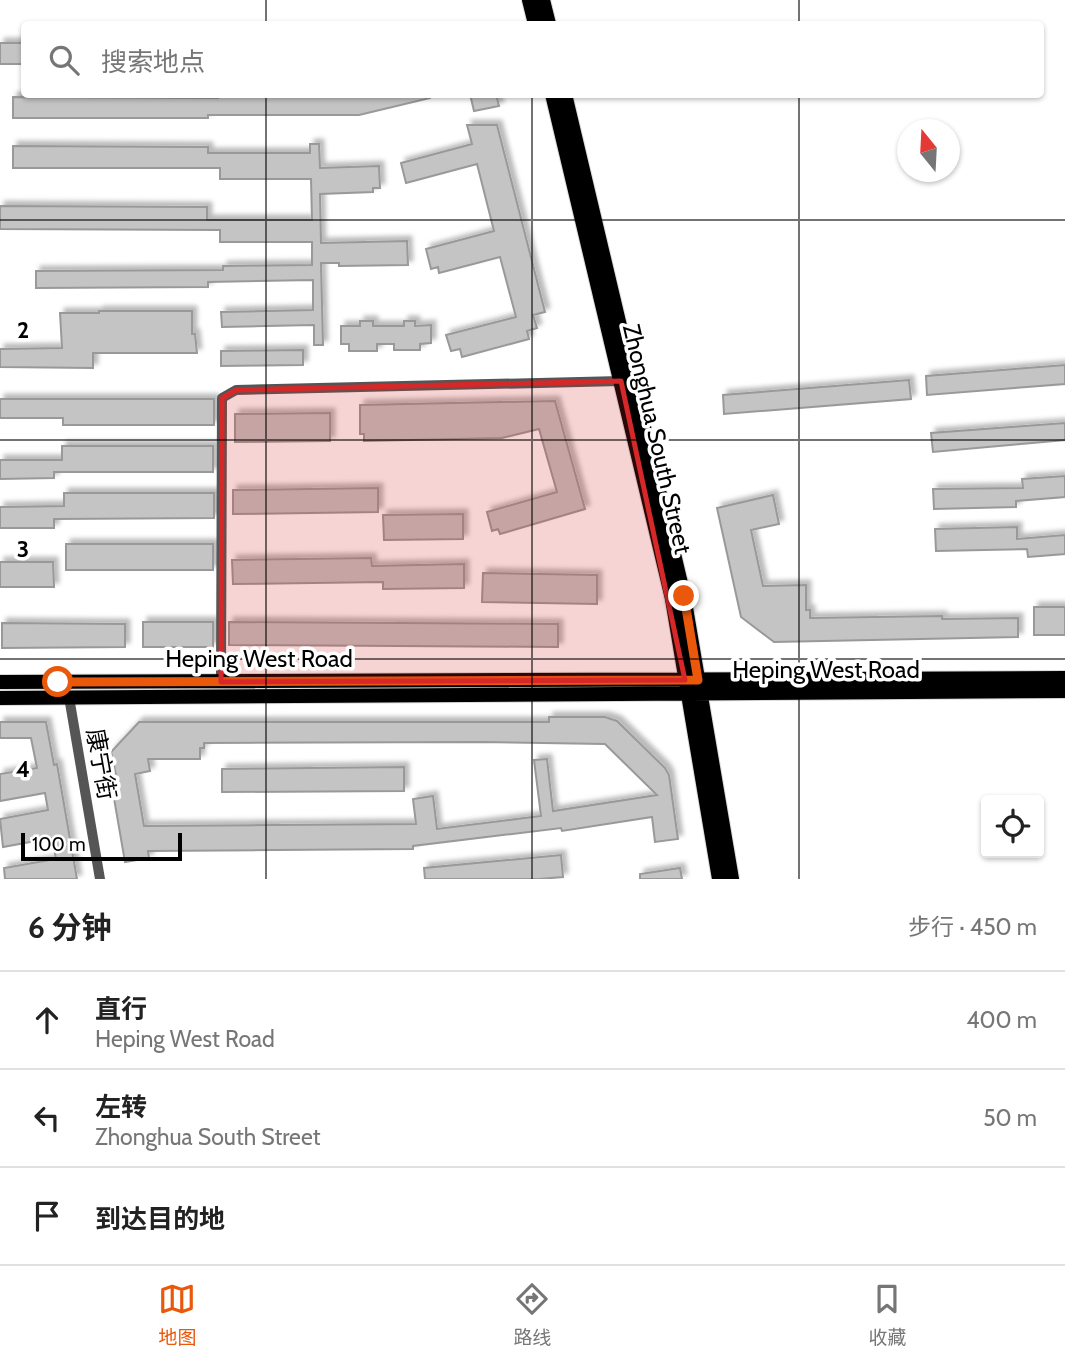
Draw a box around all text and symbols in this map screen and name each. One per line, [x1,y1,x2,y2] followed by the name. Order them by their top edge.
[21,21,1044,98] search box
[45,41,83,79] icon: search
[101,46,205,78] text: 搜索地点
[897,119,960,182] north arrow
[17,316,29,344] text: 2
[617,321,698,557] street label: Zhonghua South Street
[17,535,29,563] text: 3
[668,580,699,611] route end
[165,644,353,673] street label: Heping West Road
[732,655,920,684] street label: Heping West Road
[42,666,73,697] route start
[81,726,122,802] street label: 康宁街
[16,755,30,783] text: 4
[981,795,1044,858] map controls
[981,795,1044,858] button: locate
[21,830,182,862] scale bar
[32,833,86,856] text: 100 m
[28,909,112,946] text: 6 分钟
[908,913,1037,941] text: 步行 · 450 m
[95,993,147,1025] text: 直行
[28,1001,66,1039] icon: ahead
[966,1006,1037,1034] text: 400 m
[95,1025,275,1053] text: Heping West Road
[95,1091,147,1123] text: 左转
[28,1099,66,1137] icon: left
[983,1104,1037,1132] text: 50 m
[95,1123,320,1151] text: Zhonghua South Street
[28,1197,66,1235] icon: arrive
[95,1203,225,1235] text: 到达目的地
[158,1280,197,1349] tab: 地图
[513,1280,552,1349] tab: 路线
[868,1280,907,1349] tab: 收藏

